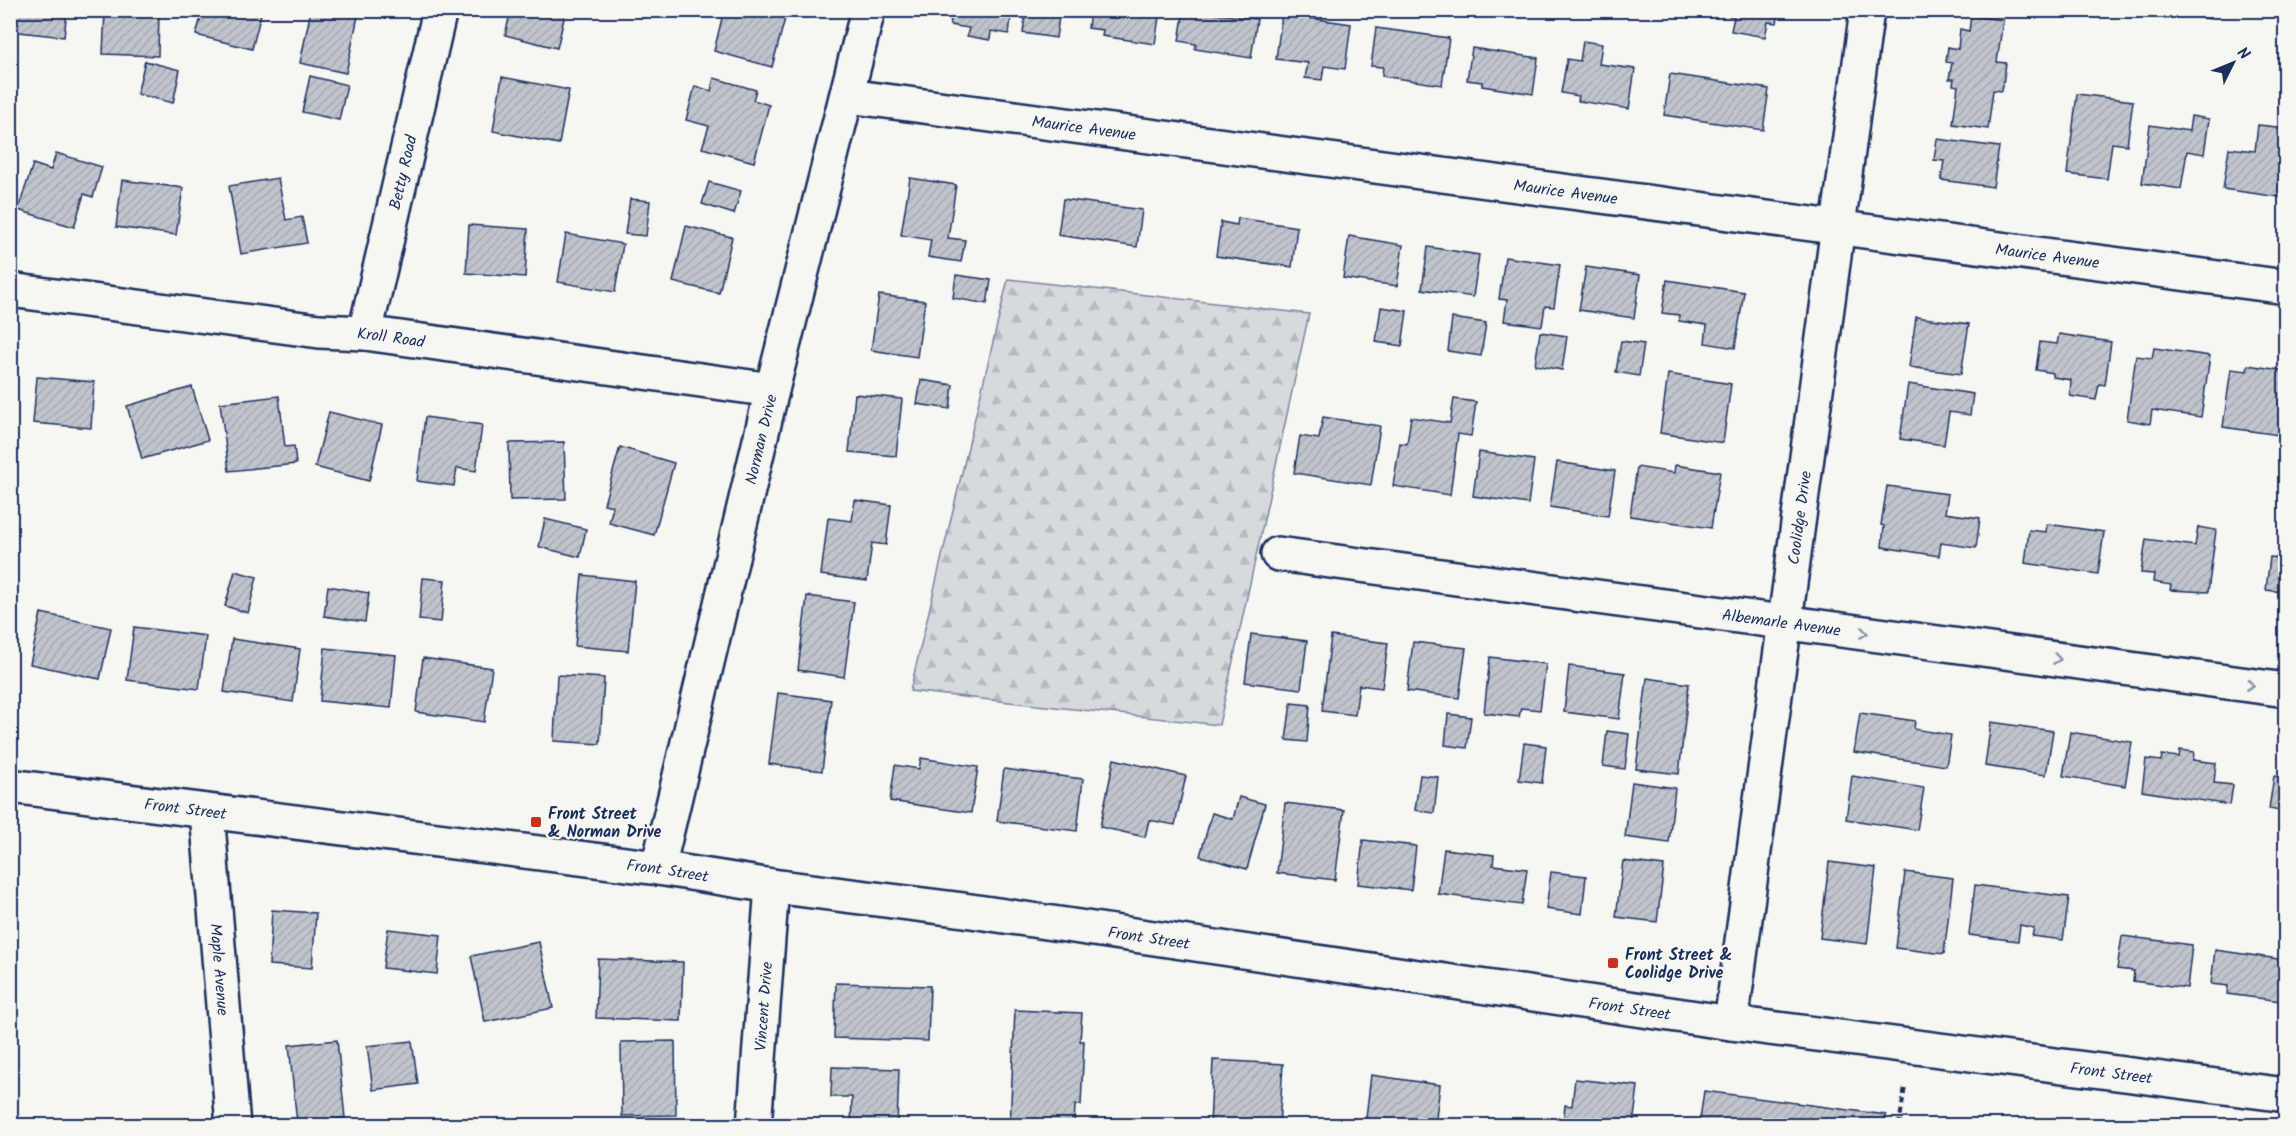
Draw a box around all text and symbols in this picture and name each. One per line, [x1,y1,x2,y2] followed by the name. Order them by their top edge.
[2203,33,2263,93] north arrow
[2230,42,2255,66] text: N
[1030,110,1137,148] street label: Maurice Avenue
[383,132,425,212] street label: Betty Road
[1512,174,1619,212] street label: Maurice Avenue
[1994,238,2101,276] street label: Maurice Avenue
[356,322,427,355] street label: Kroll Road
[739,392,785,487] street label: Norman Drive
[1782,469,1819,566] street label: Coolidge Drive
[1720,603,1842,644] street label: Albemarle Avenue
[1859,627,1868,639] one-way arrow
[2052,653,2061,665] one-way arrow
[2245,679,2255,691] one-way arrow
[143,792,229,827] street label: Front Street
[548,802,662,845] place label: Front Street & Norman Drive
[529,815,543,829] marker: Front Street & Norman Drive
[625,853,711,890] street label: Front Street
[1106,920,1192,957] street label: Front Street
[202,922,235,1017] street label: Maple Avenue
[1625,943,1732,986] place label: Front Street & Coolidge Drive
[1606,956,1620,970] marker: Front Street & Coolidge Drive
[749,961,780,1052] street label: Vincent Drive
[1587,991,1673,1028] street label: Front Street
[2069,1056,2155,1092] street label: Front Street

